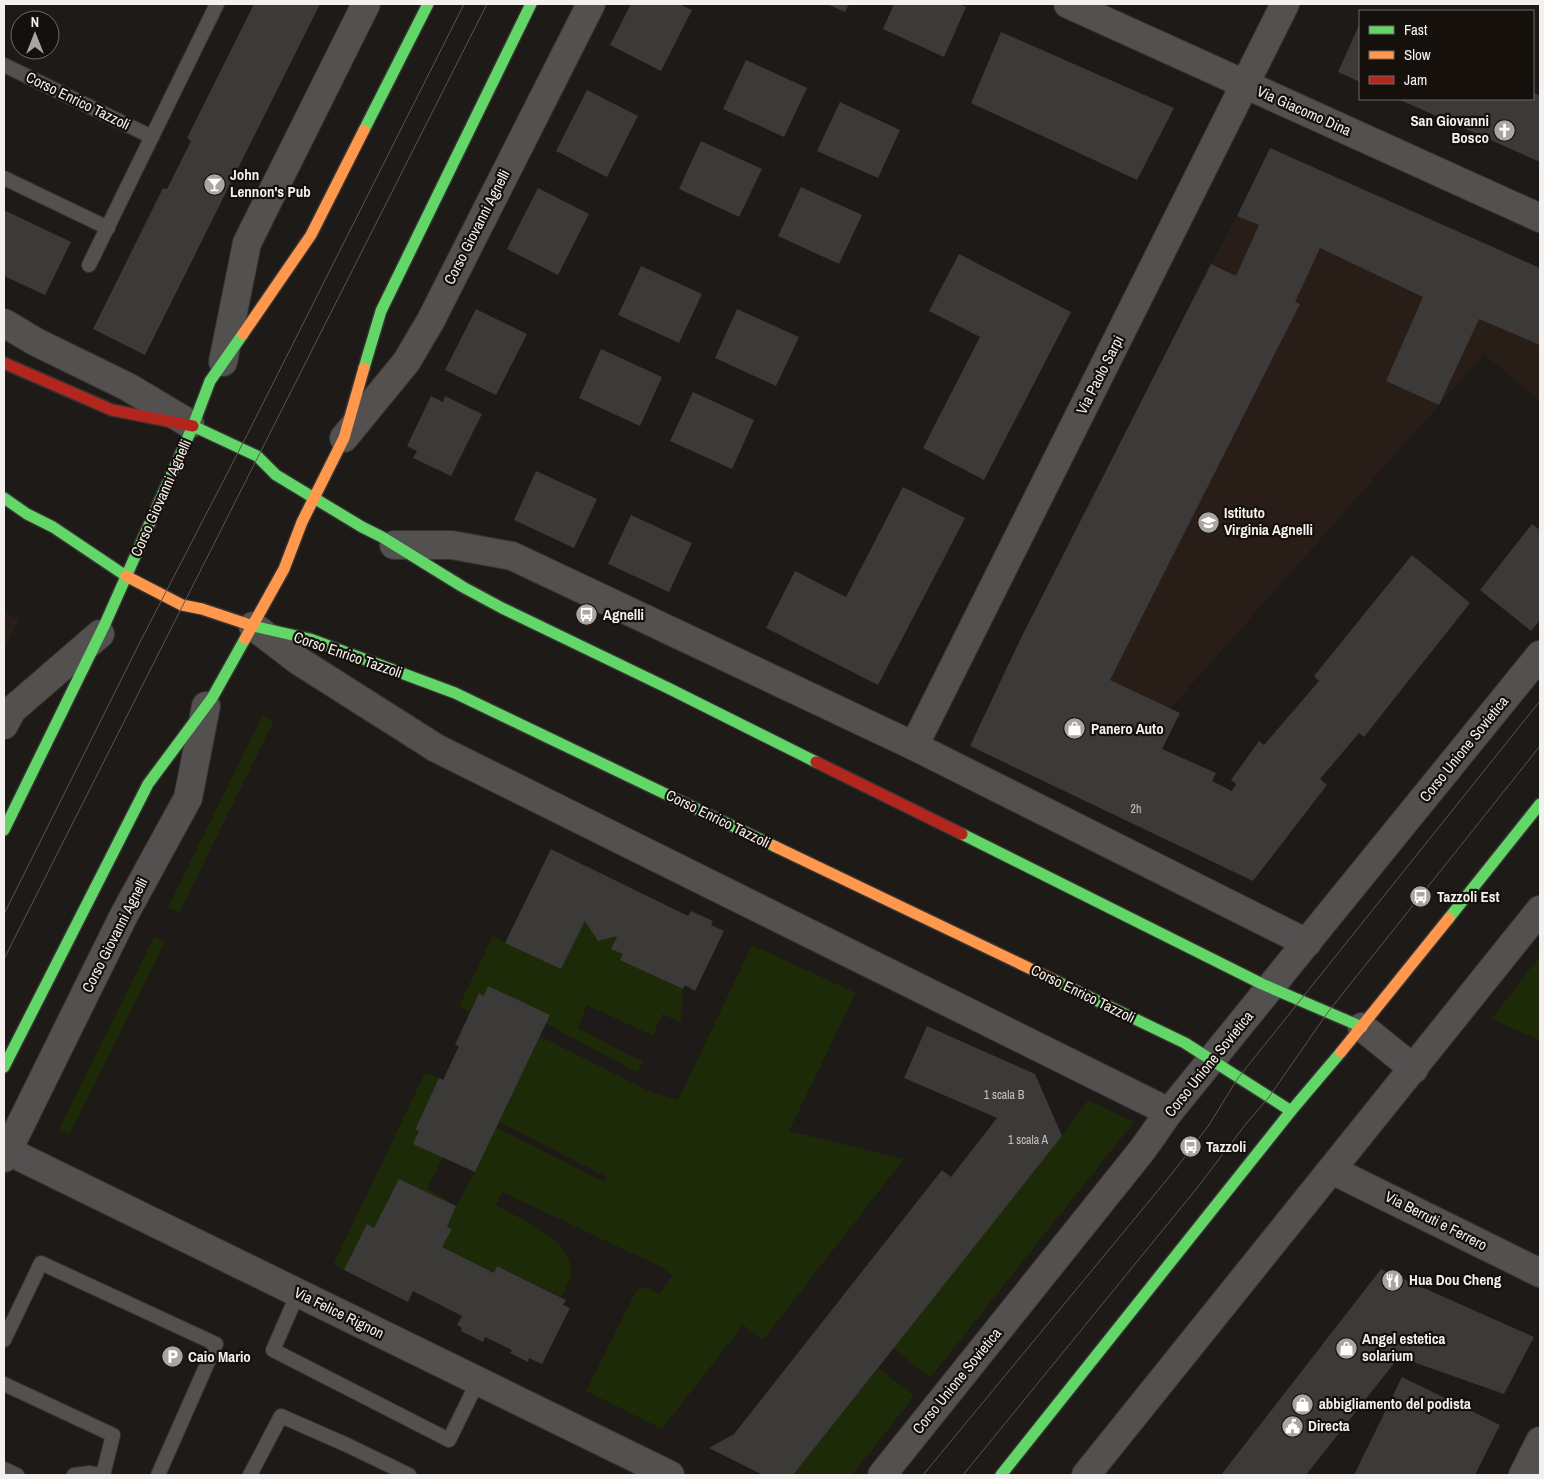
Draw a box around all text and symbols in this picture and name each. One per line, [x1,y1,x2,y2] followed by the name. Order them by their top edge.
[10,10,60,60] north arrow
[1359,10,1534,100] legend
[31,13,39,31] text: N
[1404,19,1428,40] text: Fast
[1404,44,1431,65] text: Slow
[23,66,134,135] street label: Corso Enrico Tazzoli
[1404,69,1427,90] text: Jam
[1254,80,1355,141] street label: Via Giacomo Dina
[1410,110,1489,148] place label: San Giovanni Bosco
[1493,118,1517,142] church icon: San Giovanni Bosco
[230,164,311,202] place label: John Lennon's Pub
[438,166,515,288] street label: Corso Giovanni Agnelli
[202,172,226,196] bar icon: John Lennon's Pub
[1071,332,1128,418] street label: Via Paolo Sarpi
[125,436,196,560] street label: Corso Giovanni Agnelli
[1224,502,1313,540] place label: Istituto Virginia Agnelli
[1196,510,1220,534] school or university icon: Istituto Virginia Agnelli
[575,603,599,627] bus stop icon: Agnelli
[603,604,644,625] place label: Agnelli
[291,626,405,683] street label: Corso Enrico Tazzoli
[1414,691,1513,806] street label: Corso Unione Sovietica
[1063,717,1087,741] shop icon: Panero Auto
[1091,718,1164,739] place label: Panero Auto
[663,784,774,853] street label: Corso Enrico Tazzoli
[1131,801,1141,817] house number: 2h
[76,874,153,996] street label: Corso Giovanni Agnelli
[1409,885,1433,909] bus stop icon: Tazzoli Est
[1437,886,1500,907] place label: Tazzoli Est
[1028,959,1139,1028] street label: Corso Enrico Tazzoli
[1159,1006,1258,1121] street label: Corso Unione Sovietica
[984,1087,1025,1103] house number: 1 scala B
[1008,1132,1048,1148] house number: 1 scala A
[1178,1135,1202,1159] bus stop icon: Tazzoli
[1206,1136,1246,1157] place label: Tazzoli
[1382,1186,1491,1255] street label: Via Berruti e Ferrero
[1381,1268,1405,1292] restaurant icon: Hua Dou Cheng
[1409,1269,1502,1290] place label: Hua Dou Cheng
[291,1282,388,1343] street label: Via Felice Rignon
[907,1323,1006,1438] street label: Corso Unione Sovietica
[1362,1328,1446,1366] place label: Angel estetica solarium
[1334,1336,1358,1360] shop icon: Angel estetica solarium
[160,1345,184,1369] parking icon: Caio Mario
[188,1346,251,1367] place label: Caio Mario
[1291,1392,1315,1416] shop icon: abbigliamento del podista
[1319,1393,1471,1414] place label: abbigliamento del podista
[1280,1414,1304,1438] public building icon: Directa
[1308,1415,1350,1436] place label: Directa

